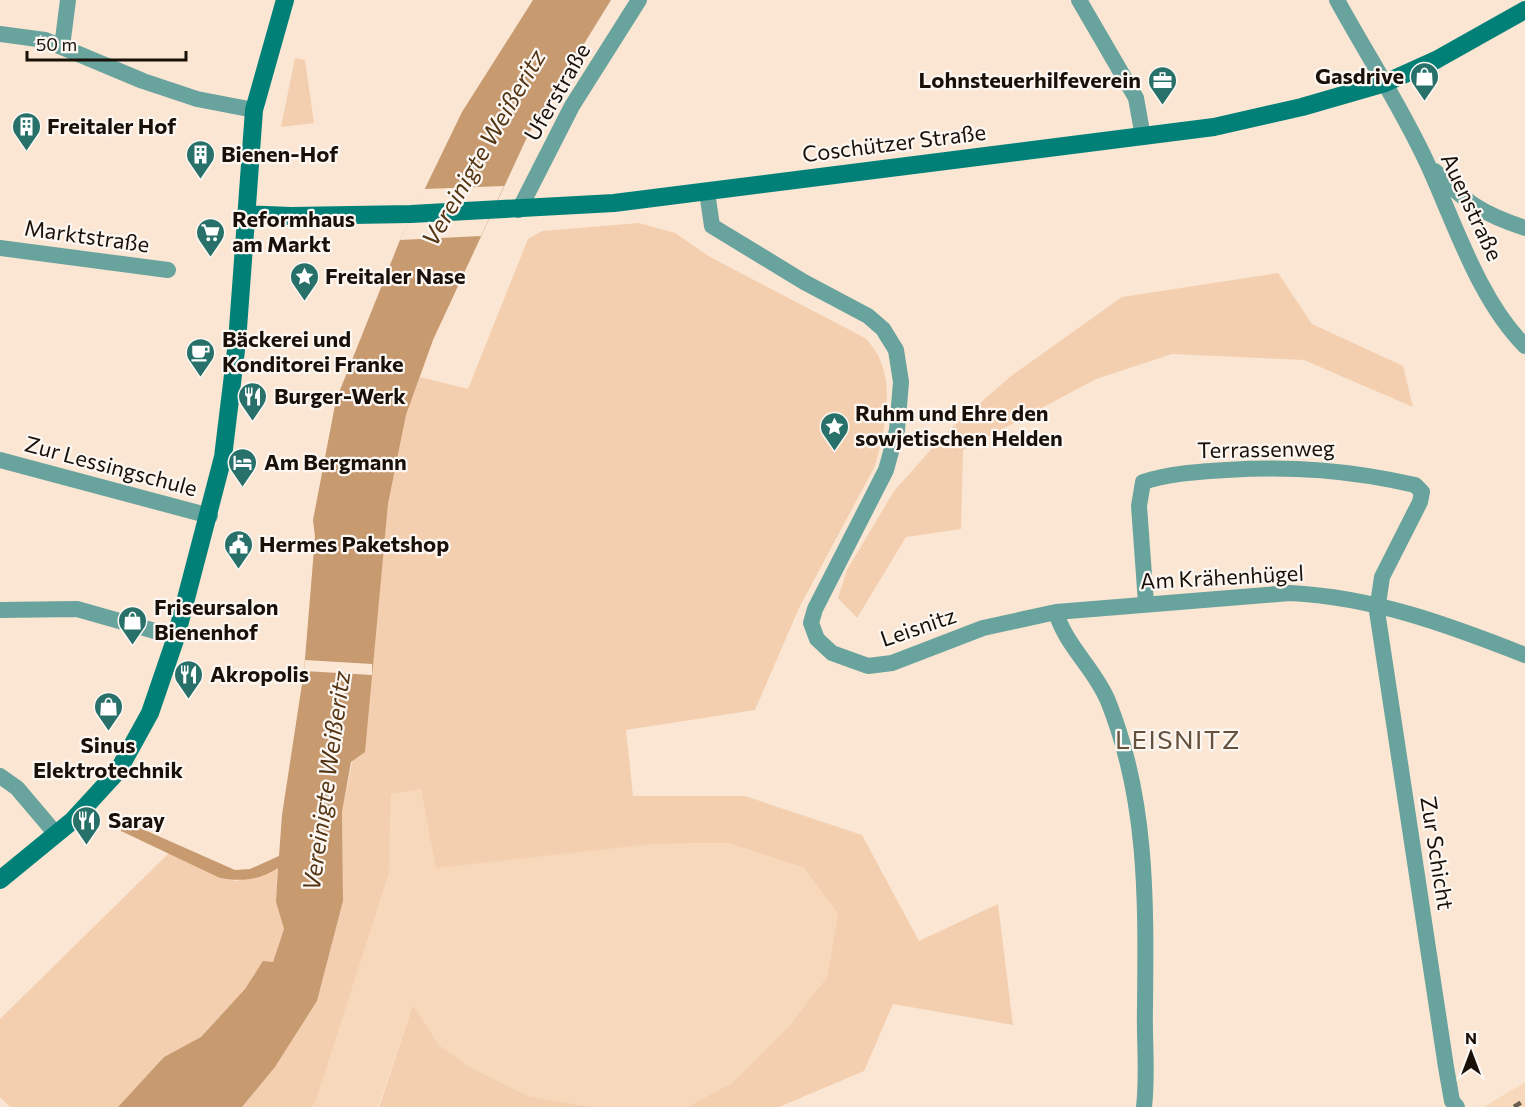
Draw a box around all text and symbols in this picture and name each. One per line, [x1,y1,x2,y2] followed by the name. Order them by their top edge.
[27,24,186,62] scale bar
[36,33,77,55] text: 50 m
[518,38,595,145] street label: Uferstraße
[415,44,551,251] water label: Vereinigte Weißeritz
[1409,60,1441,102] shop icon: Gasdrive
[1315,62,1404,89] place label: Gasdrive
[1146,64,1178,106] office icon: Lohnsteuerhilfeverein
[919,66,1141,93] place label: Lohnsteuerhilfeverein
[10,110,42,152] building icon: Freitaler Hof
[47,112,177,139] place label: Freitaler Hof
[800,118,987,167] street label: Coschützer Straße
[184,138,216,180] building icon: Bienen-Hof
[221,140,339,167] place label: Bienen-Hof
[1436,149,1509,265] street label: Auenstraße
[232,205,355,257] place label: Reformhaus am Markt
[23,213,151,258] street label: Marktstraße
[195,216,227,258] supermarket icon: Reformhaus am Markt
[288,260,320,302] place icon: Freitaler Nase
[325,262,466,289] place label: Freitaler Nase
[222,325,404,377] place label: Bäckerei und Konditorei Franke
[185,336,217,378] cafe icon: Bäckerei und Konditorei Franke
[237,380,269,422] restaurant icon: Burger-Werk
[274,382,406,409] place label: Burger-Werk
[855,399,1063,451] place label: Ruhm und Ehre den sowjetischen Helden
[818,410,850,452] place icon: Ruhm und Ehre den sowjetischen Helden
[22,430,200,502] street label: Zur Lessingschule
[1197,434,1335,463] street label: Terrassenweg
[227,446,259,488] hotel icon: Am Bergmann
[264,448,407,475] place label: Am Bergmann
[222,528,254,570] public building icon: Hermes Paketshop
[259,530,449,557] place label: Hermes Paketshop
[1139,559,1305,594] street label: Am Krähenhügel
[154,593,279,645] place label: Friseursalon Bienenhof
[877,601,959,652] street label: Leisnitz
[117,604,149,646] shop icon: Friseursalon Bienenhof
[173,658,205,700] restaurant icon: Akropolis
[210,660,309,687] place label: Akropolis
[296,669,355,893] water label: Vereinigte Weißeritz
[92,690,124,732] shop icon: Sinus Elektrotechnik
[1115,723,1241,754] district label: LEISNITZ
[33,731,183,783] place label: Sinus Elektrotechnik
[1415,794,1460,912] street label: Zur Schicht
[71,804,103,846] restaurant icon: Saray
[108,806,165,833] place label: Saray
[1441,1023,1501,1083] north arrow
[1465,1028,1477,1047] text: N

